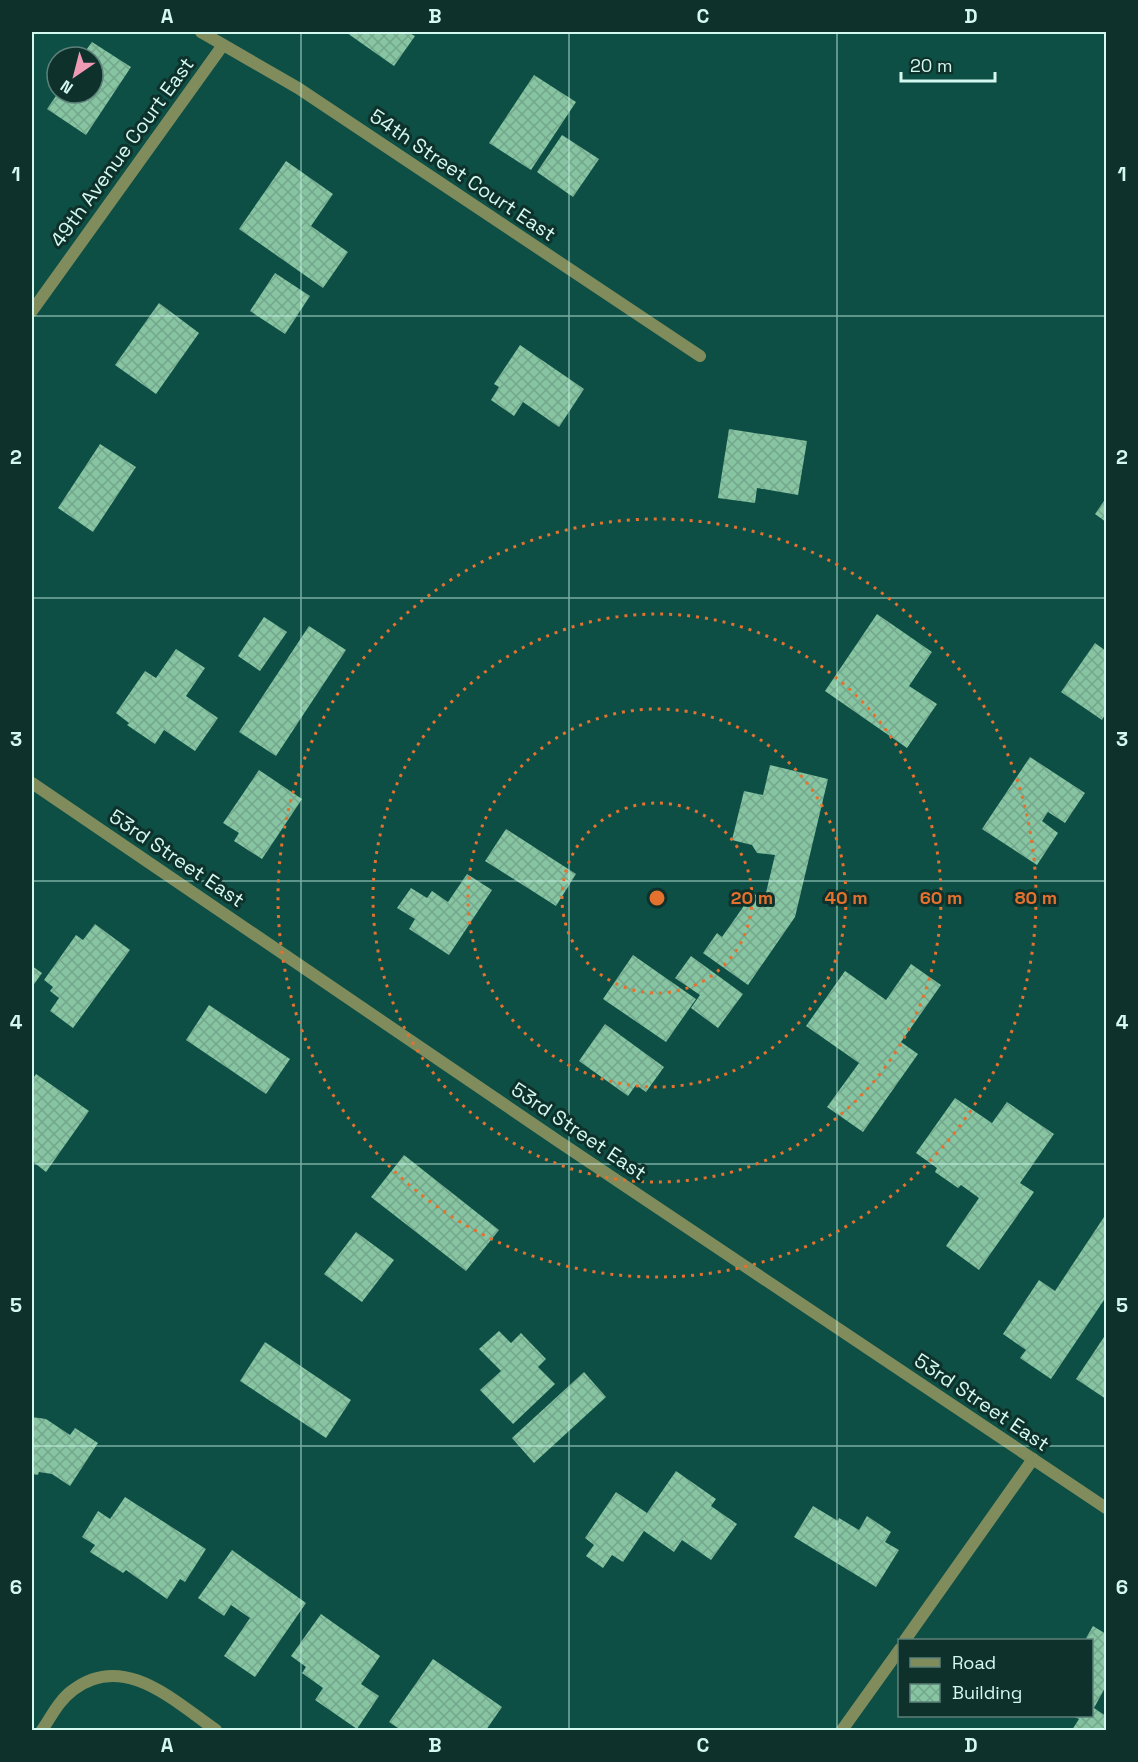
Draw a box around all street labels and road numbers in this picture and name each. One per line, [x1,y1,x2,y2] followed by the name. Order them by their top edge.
[44,52,200,252] street label: 49th Avenue Court East
[365,103,561,247] street label: 54th Street Court East
[104,803,250,913] street label: 53rd Street East
[506,1076,652,1186] street label: 53rd Street East
[909,1347,1055,1457] street label: 53rd Street East

